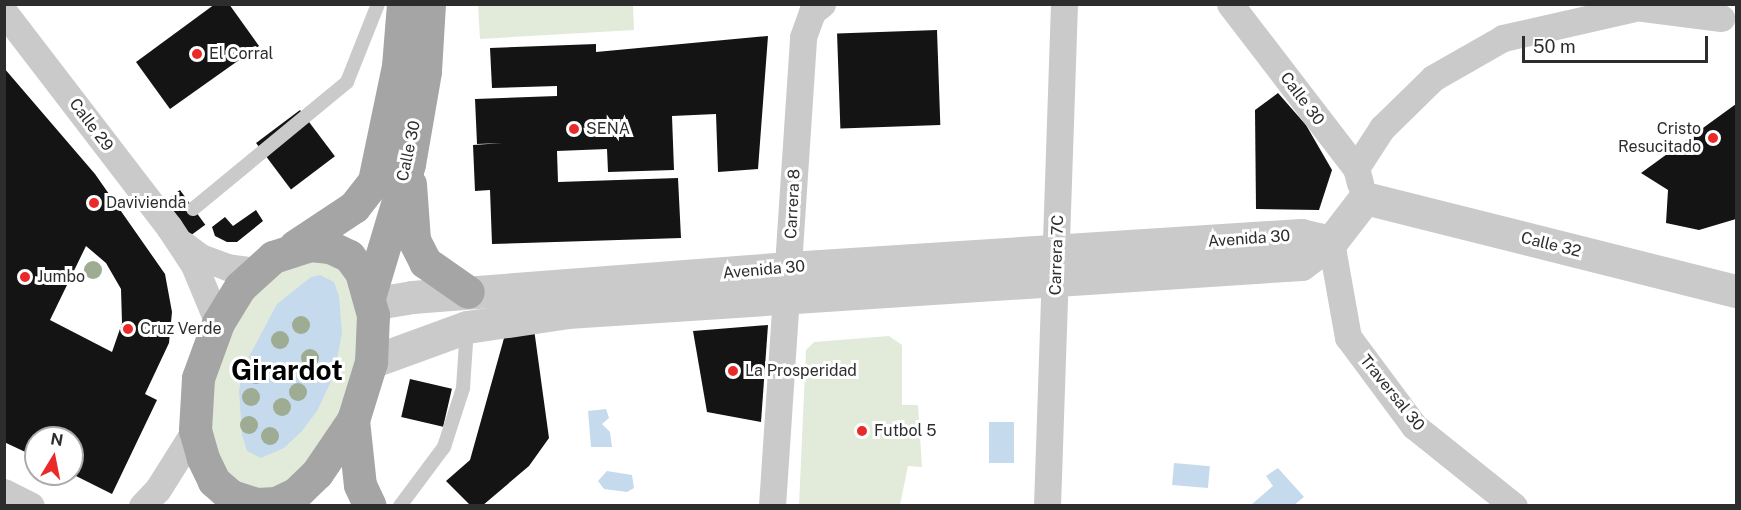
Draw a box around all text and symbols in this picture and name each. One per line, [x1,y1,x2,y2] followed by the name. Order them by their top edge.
[1525,24,1711,62] scale bar
[1533,36,1576,57] text: 50 m
[209,44,273,64] place label: El Corral
[190,47,204,61] marker: El Corral
[1276,69,1328,129] street label: Calle 30
[65,95,117,155] street label: Calle 29
[393,119,425,183] street label: Calle 30
[586,119,630,139] place label: SENA
[1618,119,1701,157] place label: Cristo Resucitado
[567,122,581,136] marker: SENA
[1706,131,1720,145] marker: Cristo Resucitado
[782,168,804,240] street label: Carrera 8
[106,193,186,213] place label: Davivienda
[87,196,101,210] marker: Davivienda
[1046,214,1068,296] street label: Carrera 7C
[1207,227,1291,251] street label: Avenida 30
[1519,228,1583,262] street label: Calle 32
[722,257,806,283] street label: Avenida 30
[37,267,85,287] place label: Jumbo
[18,270,32,284] marker: Jumbo
[140,319,222,339] place label: Cruz Verde
[121,322,135,336] marker: Cruz Verde
[1356,351,1428,435] street label: Traversal 30
[231,353,343,387] district label: Girardot
[745,361,857,381] place label: La Prosperidad
[726,364,740,378] marker: La Prosperidad
[874,421,936,441] place label: Futbol 5
[855,424,869,438] marker: Futbol 5
[24,426,84,486] north arrow
[49,429,65,450] text: N

